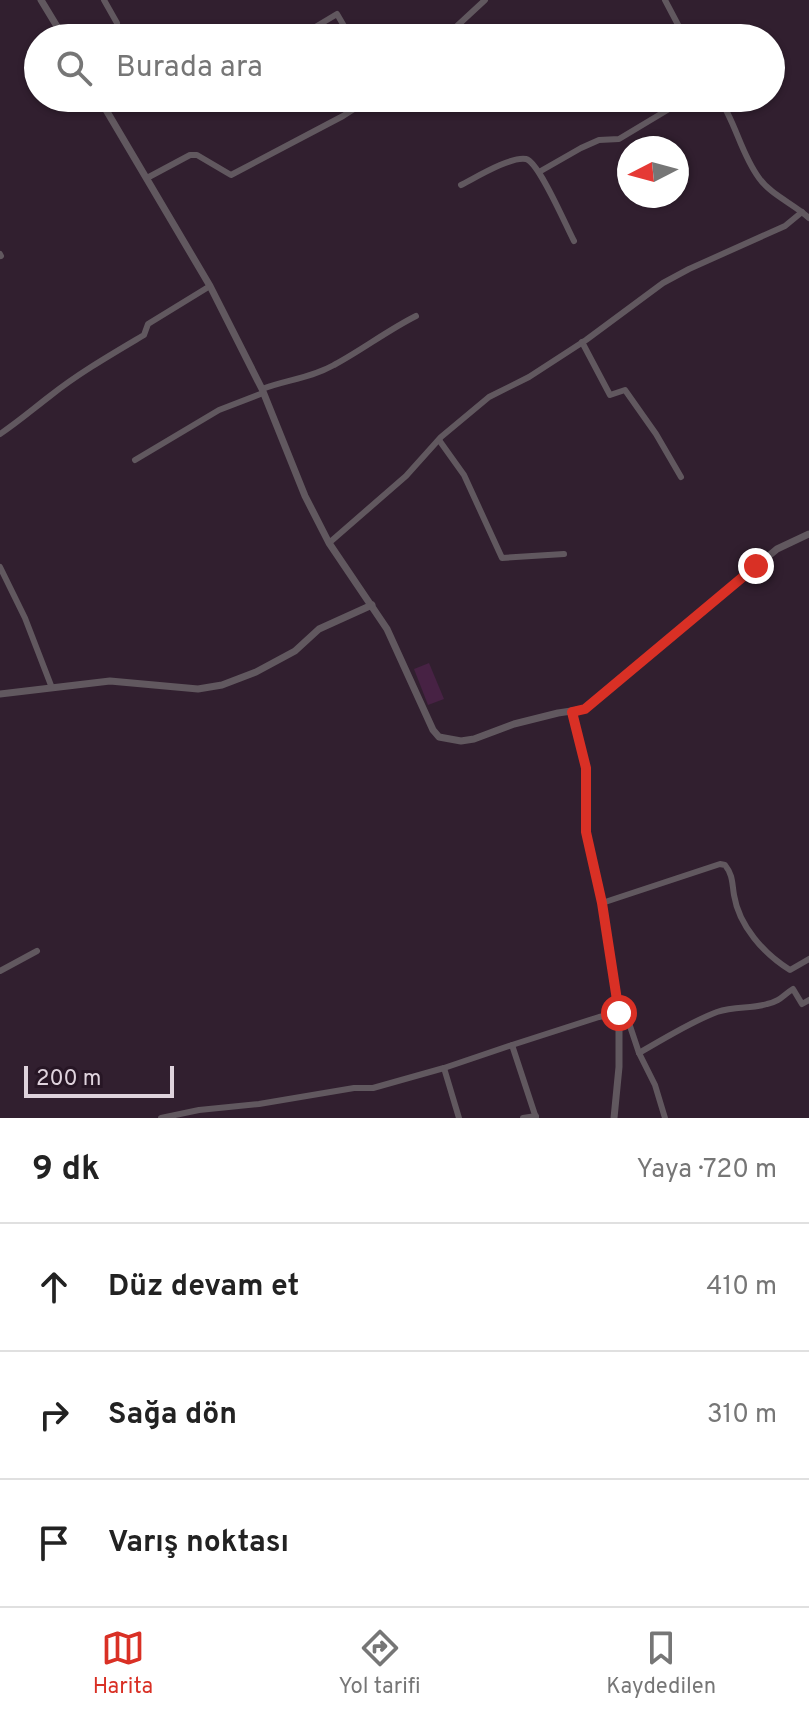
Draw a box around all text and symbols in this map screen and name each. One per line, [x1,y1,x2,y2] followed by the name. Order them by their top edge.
[24,24,785,112] search box
[52,46,96,90] icon: search
[116,50,263,87] text: Burada ara
[617,136,689,208] north arrow
[738,548,774,584] route end
[601,995,637,1031] route start
[24,1062,174,1098] scale bar
[36,1066,101,1093] text: 200 m
[32,1149,100,1192] text: 9 dk
[637,1154,777,1187] text: Yaya · 720 m
[32,1265,76,1309] icon: ahead
[108,1269,299,1306] text: Düz devam et
[706,1271,777,1304] text: 410 m
[32,1393,76,1437] icon: right
[108,1397,237,1434] text: Sağa dön
[707,1399,777,1432] text: 310 m
[32,1521,76,1565] icon: arrive
[108,1525,289,1562] text: Varış noktası
[93,1626,153,1701] tab: Harita
[339,1626,421,1701] tab: Yol tarifi
[606,1626,716,1701] tab: Kaydedilen

